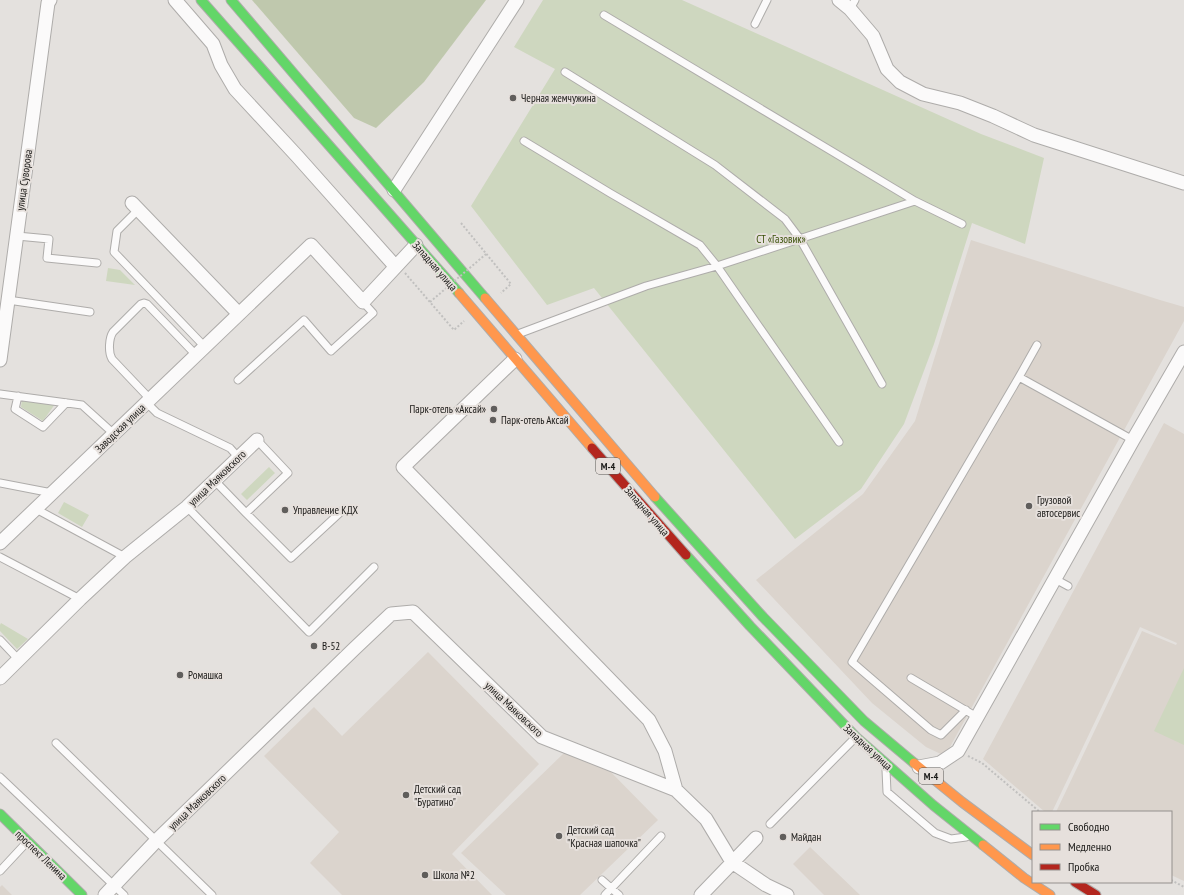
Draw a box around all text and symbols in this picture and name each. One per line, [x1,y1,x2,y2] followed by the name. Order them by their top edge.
[521,91,596,105] place label: Черная жемчужина
[508,93,518,103] marker: Черная жемчужина
[13,149,35,211] street label: улица Суворова
[756,232,806,246] park label: СТ «Газовик»
[410,238,460,294] street label: Западная улица
[92,400,148,456] street label: Заводская улица
[410,402,486,416] place label: Парк-отель «Аксай»
[489,404,499,414] marker: Парк-отель «Аксай»
[501,413,569,427] place label: Парк-отель Аксай
[488,415,498,425] marker: Парк-отель Аксай
[185,447,249,509] street label: улица Маяковского
[596,458,620,474] road number: М-4
[622,483,672,539] street label: Западная улица
[1037,493,1080,520] place label: Грузовой автосервис
[1024,501,1034,511] marker: Грузовой автосервис
[293,503,359,517] place label: Управление КДХ
[280,505,290,515] marker: Управление КДХ
[322,639,340,653] place label: В-52
[309,641,319,651] marker: В-52
[188,668,223,682] place label: Ромашка
[175,670,185,680] marker: Ромашка
[482,678,546,740] street label: улица Маяковского
[841,721,895,773] street label: Западная улица
[919,768,943,784] road number: М-4
[165,771,229,833] street label: улица Маяковского
[414,782,461,809] place label: Детский сад "Буратино"
[401,790,411,800] marker: Детский сад "Буратино"
[1032,811,1172,883] legend
[1068,819,1110,834] text: Свободно
[567,823,641,850] place label: Детский сад "Красная шапочка"
[12,827,70,883] street label: проспект Ленина
[791,830,821,844] place label: Майдан
[554,831,564,841] marker: Детский сад "Красная шапочка"
[778,832,788,842] marker: Майдан
[1068,839,1111,854] text: Медленно
[1068,859,1100,874] text: Пробка
[433,868,475,882] place label: Школа №2
[420,870,430,880] marker: Школа №2

